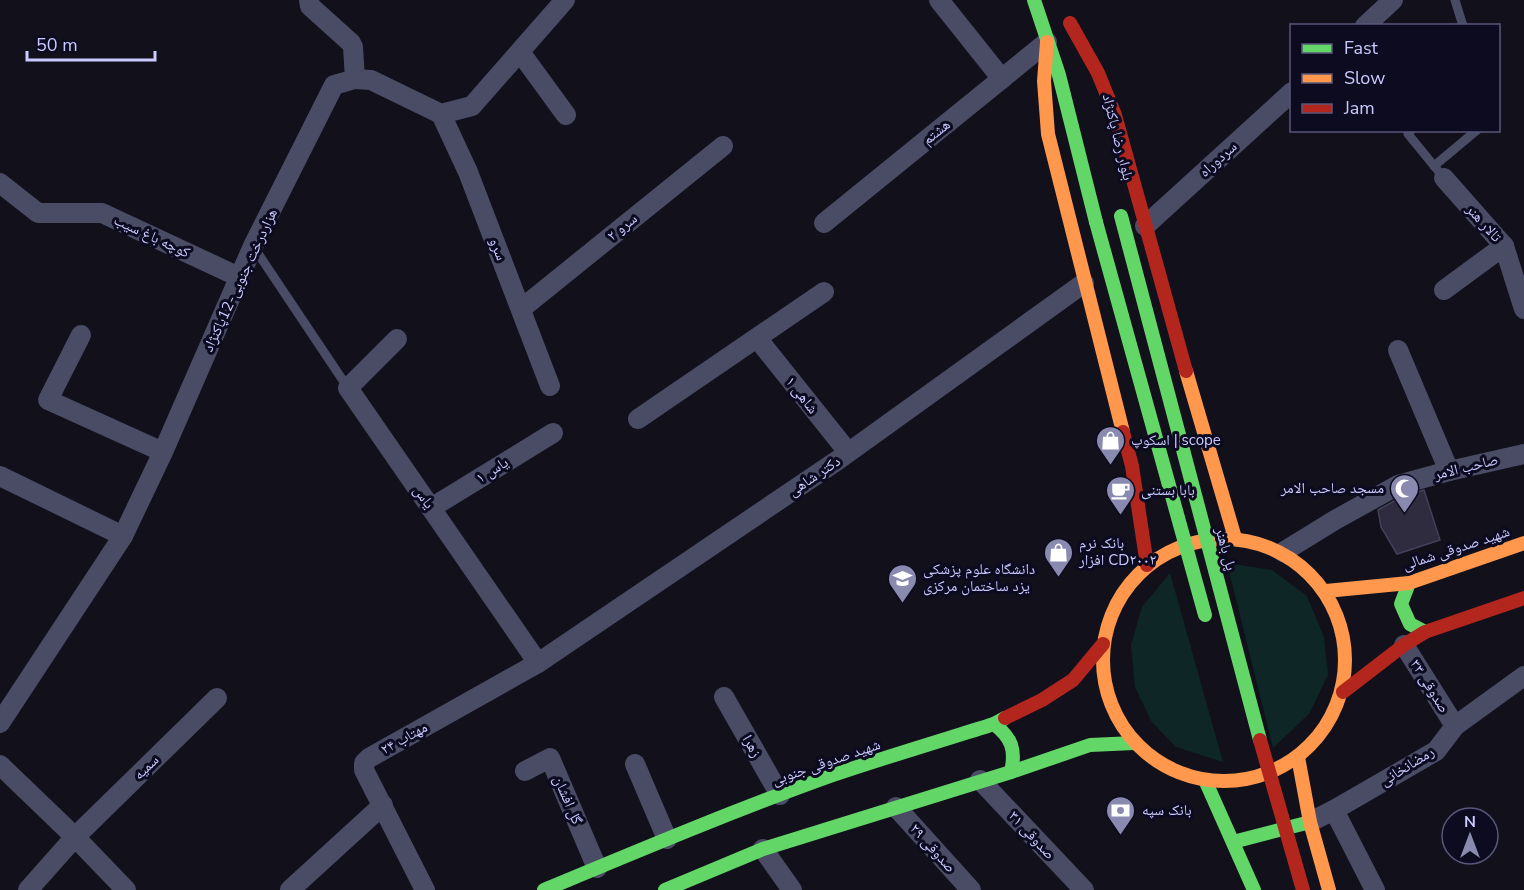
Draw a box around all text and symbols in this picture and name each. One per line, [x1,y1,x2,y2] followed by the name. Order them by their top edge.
[27,24,154,62] scale bar
[1290,24,1500,132] legend
[36,33,78,57] text: 50 m
[1344,36,1379,60] text: Fast
[1344,66,1385,90] text: Slow
[1098,92,1138,182] street label: بلوار رضا پاکنژاد
[1343,96,1375,120] text: Jam
[918,115,954,149] street label: هشتم
[1195,137,1241,181] street label: سردوراه
[1461,199,1507,247] street label: تالار هنر
[198,205,282,355] street label: هزاردرخت جنوبی-12پاکنژاد
[603,209,641,245] street label: سرو ۲
[111,210,193,262] street label: کوچه باغ سیب
[485,235,511,263] street label: سرو
[781,372,823,418] street label: شاهی ۱
[1094,424,1126,466] shop icon: اسکوپ | scope
[1131,430,1221,450] place label: اسکوپ | scope
[1431,449,1500,485] street label: صاحب الامر
[784,451,844,501] street label: دکتر شاهی
[472,452,512,488] street label: یاس ۱
[1389,472,1421,514] mosque icon: مسجد صاحب الامر
[1104,474,1136,516] cafe icon: بابا بستنی
[1280,478,1384,498] place label: مسجد صاحب الامر
[1141,480,1195,500] place label: بابا بستنی
[409,481,439,513] street label: یاس
[1400,521,1512,575] street label: شهید صدوقی شمالی
[1210,524,1241,573] street label: پل باهنر
[1078,533,1157,570] place label: بانک نرم افزار CD۲۰۰۲
[1042,536,1074,578] shop icon: بانک نرم افزار CD۲۰۰۲
[923,559,1035,596] place label: دانشگاه علوم پزشکی یزد ساختمان مرکزی
[886,562,918,604] school or university icon: دانشگاه علوم پزشکی یزد ساختمان مرکزی
[1406,655,1454,717] street label: صدوقی ۳۳
[377,717,431,759] street label: مهتاب ۲۴
[738,731,767,761] street label: زهرا
[769,734,883,790] street label: شهید صدوقی جنوبی
[1376,741,1438,790] street label: رمضانخانی
[129,750,163,784] street label: سمیه
[549,772,587,828] street label: گل افشان
[1105,794,1137,836] bank icon: بانک سپه
[1142,800,1192,820] place label: بانک سپه
[1004,806,1060,864] street label: صدوقی ۳۱
[1440,806,1500,866] north arrow
[1464,811,1476,833] text: N
[906,819,960,877] street label: صدوقی ۲۹

